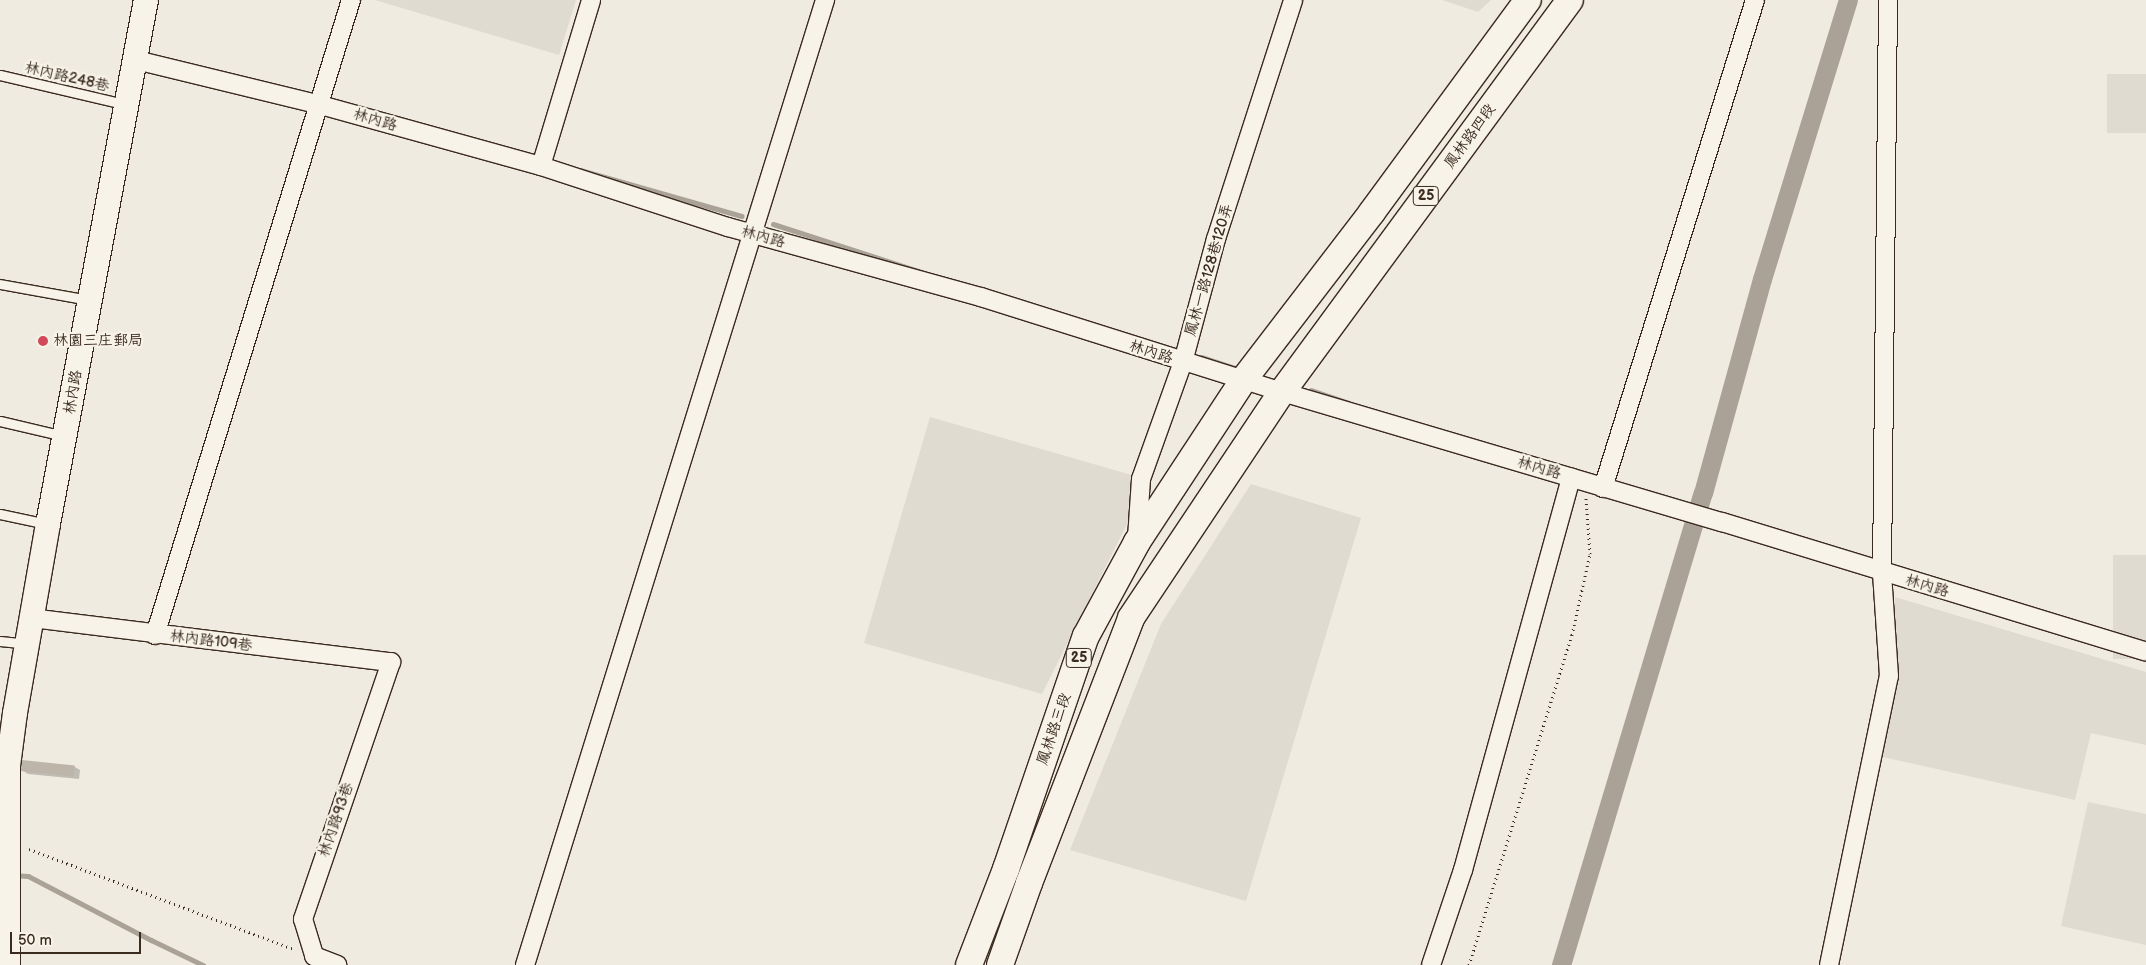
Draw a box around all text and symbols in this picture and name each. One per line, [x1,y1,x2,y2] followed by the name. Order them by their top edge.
[23,58,111,96] street label: 林內路248巷
[1441,100,1499,172] street label: 鳳林路四段
[351,105,399,135] street label: 林內路
[1412,185,1440,208] road number: 25
[1181,202,1237,338] street label: 鳳林一路128巷120弄
[739,222,787,252] street label: 林內路
[53,332,143,350] place label: 林園三庄郵局
[37,335,49,347] marker: 林園三庄郵局
[1127,336,1175,368] street label: 林內路
[60,368,86,416] street label: 林內路
[1515,453,1563,483] street label: 林內路
[1903,571,1951,601] street label: 林內路
[169,627,253,655] street label: 林內路109巷
[1065,646,1093,670] road number: 25
[1033,691,1075,767] street label: 鳳林路三段
[315,780,357,860] street label: 林內路93巷
[12,922,144,954] scale bar
[18,931,52,950] text: 50 m

